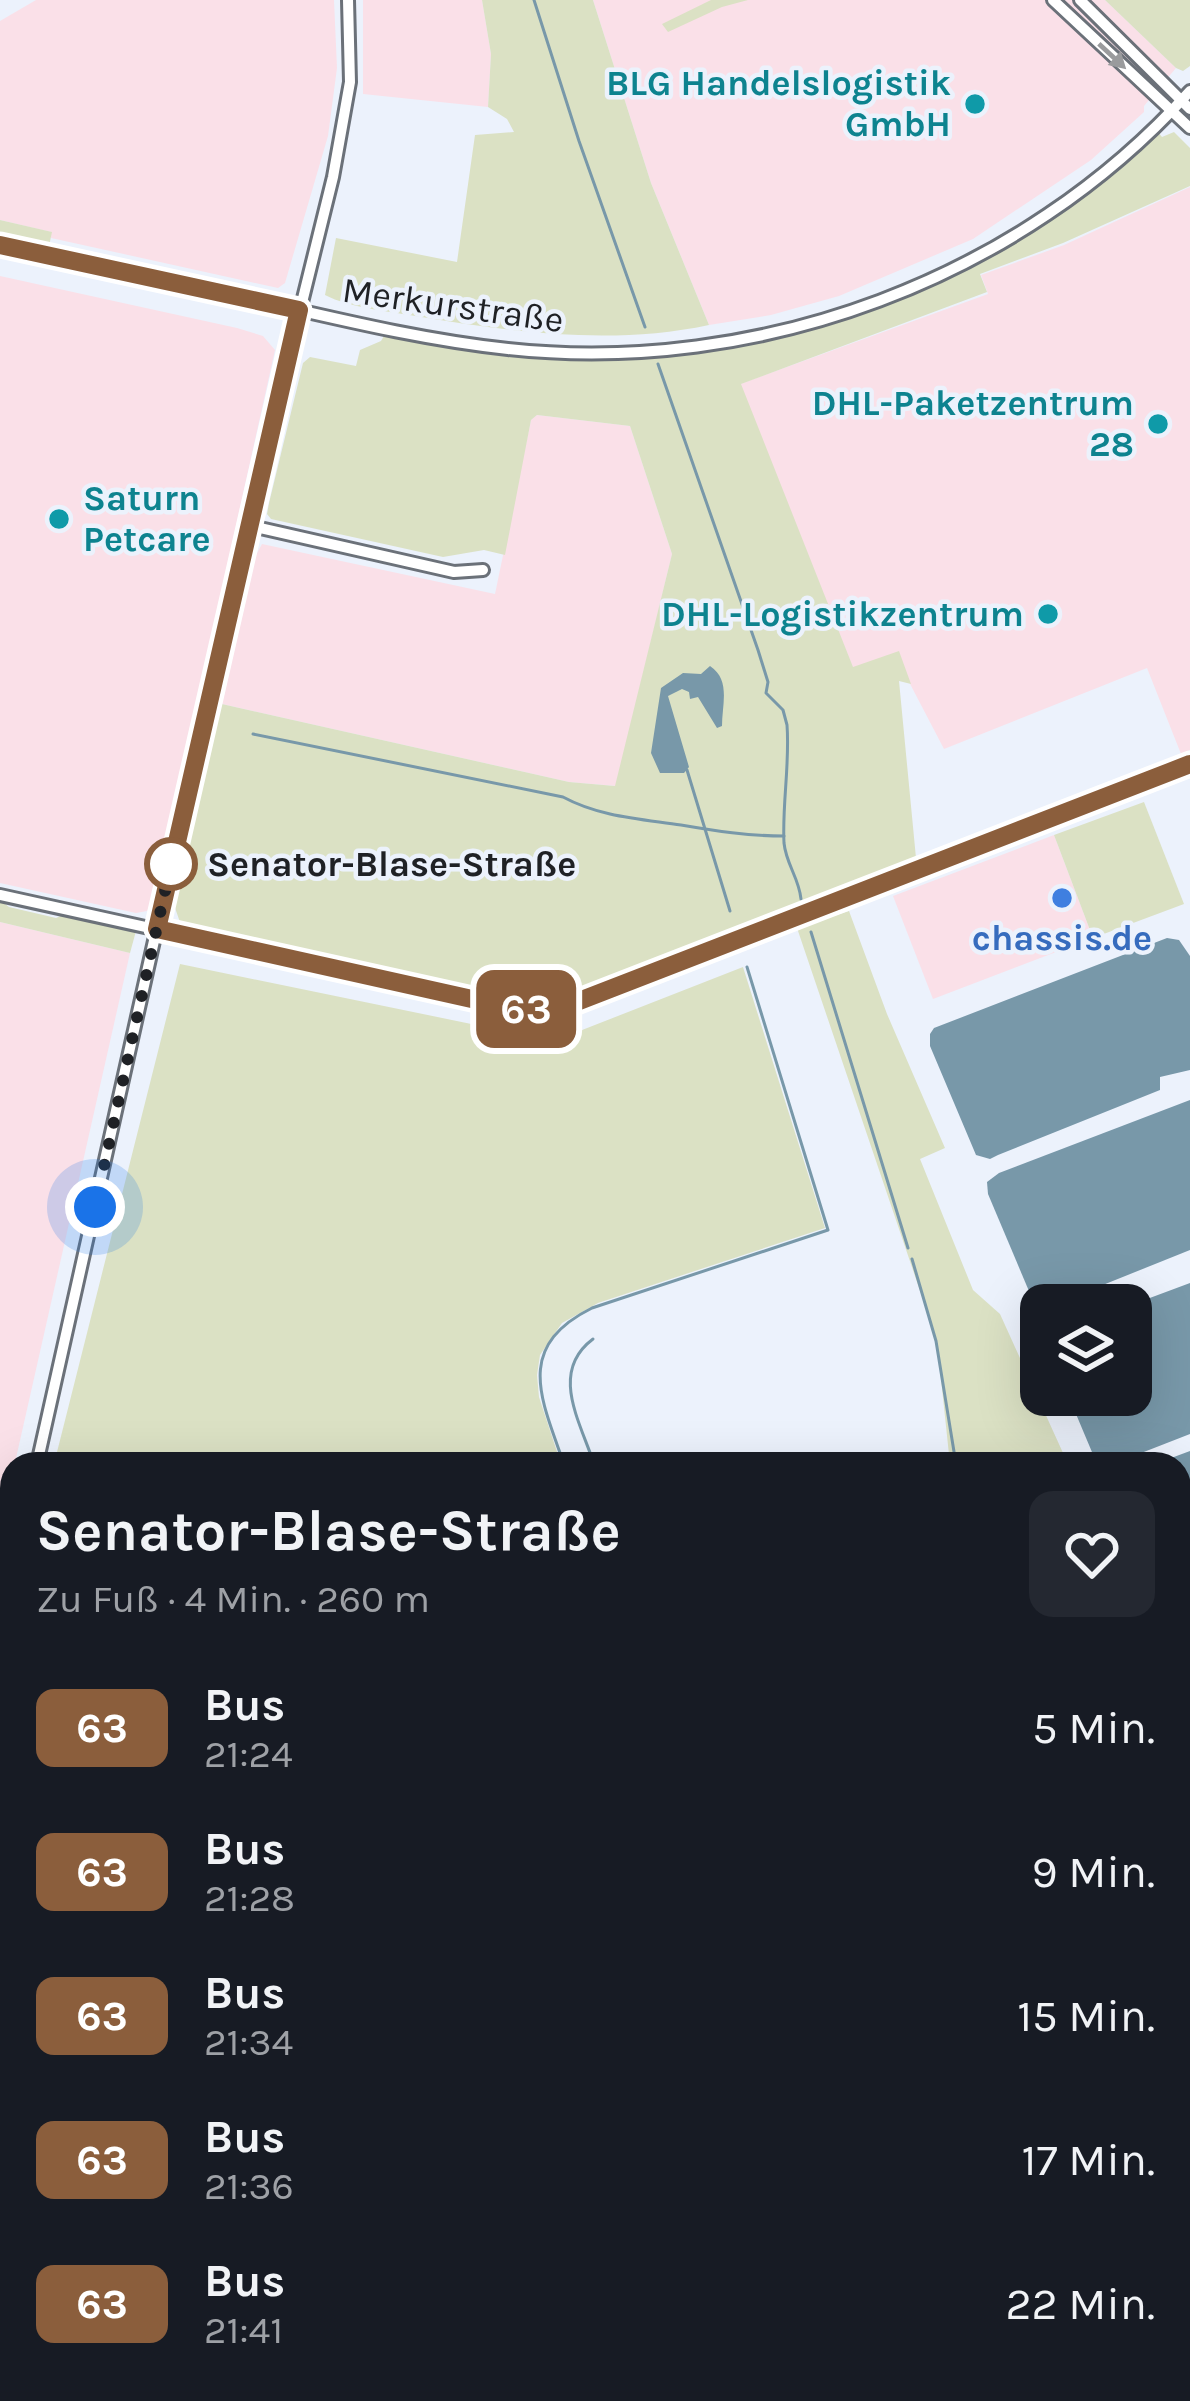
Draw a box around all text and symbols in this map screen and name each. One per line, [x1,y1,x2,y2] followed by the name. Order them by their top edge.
[1097,42,1126,69] one-way arrow
[606,62,951,145] place label: BLG Handelslogistik GmbH
[962,91,988,117] marker: BLG Handelslogistik GmbH
[340,269,566,341] street label: Merkurstraße
[812,382,1134,465] place label: DHL-Paketzentrum 28
[1145,411,1171,437] marker: DHL-Paketzentrum 28
[83,477,211,560] place label: Saturn Petcare
[46,506,72,532] marker: Saturn Petcare
[661,593,1024,636] place label: DHL-Logistikzentrum
[1035,601,1061,627] marker: DHL-Logistikzentrum
[146,839,196,889] marker: Senator-Blase-Straße
[207,843,576,885] place label: Senator-Blase-Straße
[1049,885,1075,911] marker: chassis.de
[972,917,1152,959] place label: chassis.de
[472,970,580,1048] line badge: 63
[500,984,552,1034] text: 63
[65,1177,125,1237] your location
[1020,1284,1152,1416] map controls
[1020,1284,1152,1416] button: layers
[1029,1491,1155,1617] button: heart
[36,1498,621,1564] text: Senator-Blase-Straße
[36,1576,430,1622] text: Zu Fuß · 4 Min. · 260 m
[204,1679,285,1731] text: Bus
[1032,1702,1155,1754] text: 5 Min.
[76,1703,128,1753] text: 63
[204,1731,293,1777] text: 21:24
[204,1823,285,1875] text: Bus
[1031,1846,1155,1898] text: 9 Min.
[76,1847,128,1897] text: 63
[204,1875,295,1921] text: 21:28
[204,1967,285,2019] text: Bus
[1017,1990,1155,2042] text: 15 Min.
[76,1991,128,2041] text: 63
[204,2019,293,2065] text: 21:34
[204,2111,285,2163] text: Bus
[1022,2134,1155,2186] text: 17 Min.
[76,2135,128,2185] text: 63
[204,2163,294,2209] text: 21:36
[204,2255,285,2307] text: Bus
[1005,2278,1155,2330] text: 22 Min.
[76,2279,128,2329] text: 63
[204,2307,283,2353] text: 21:41

